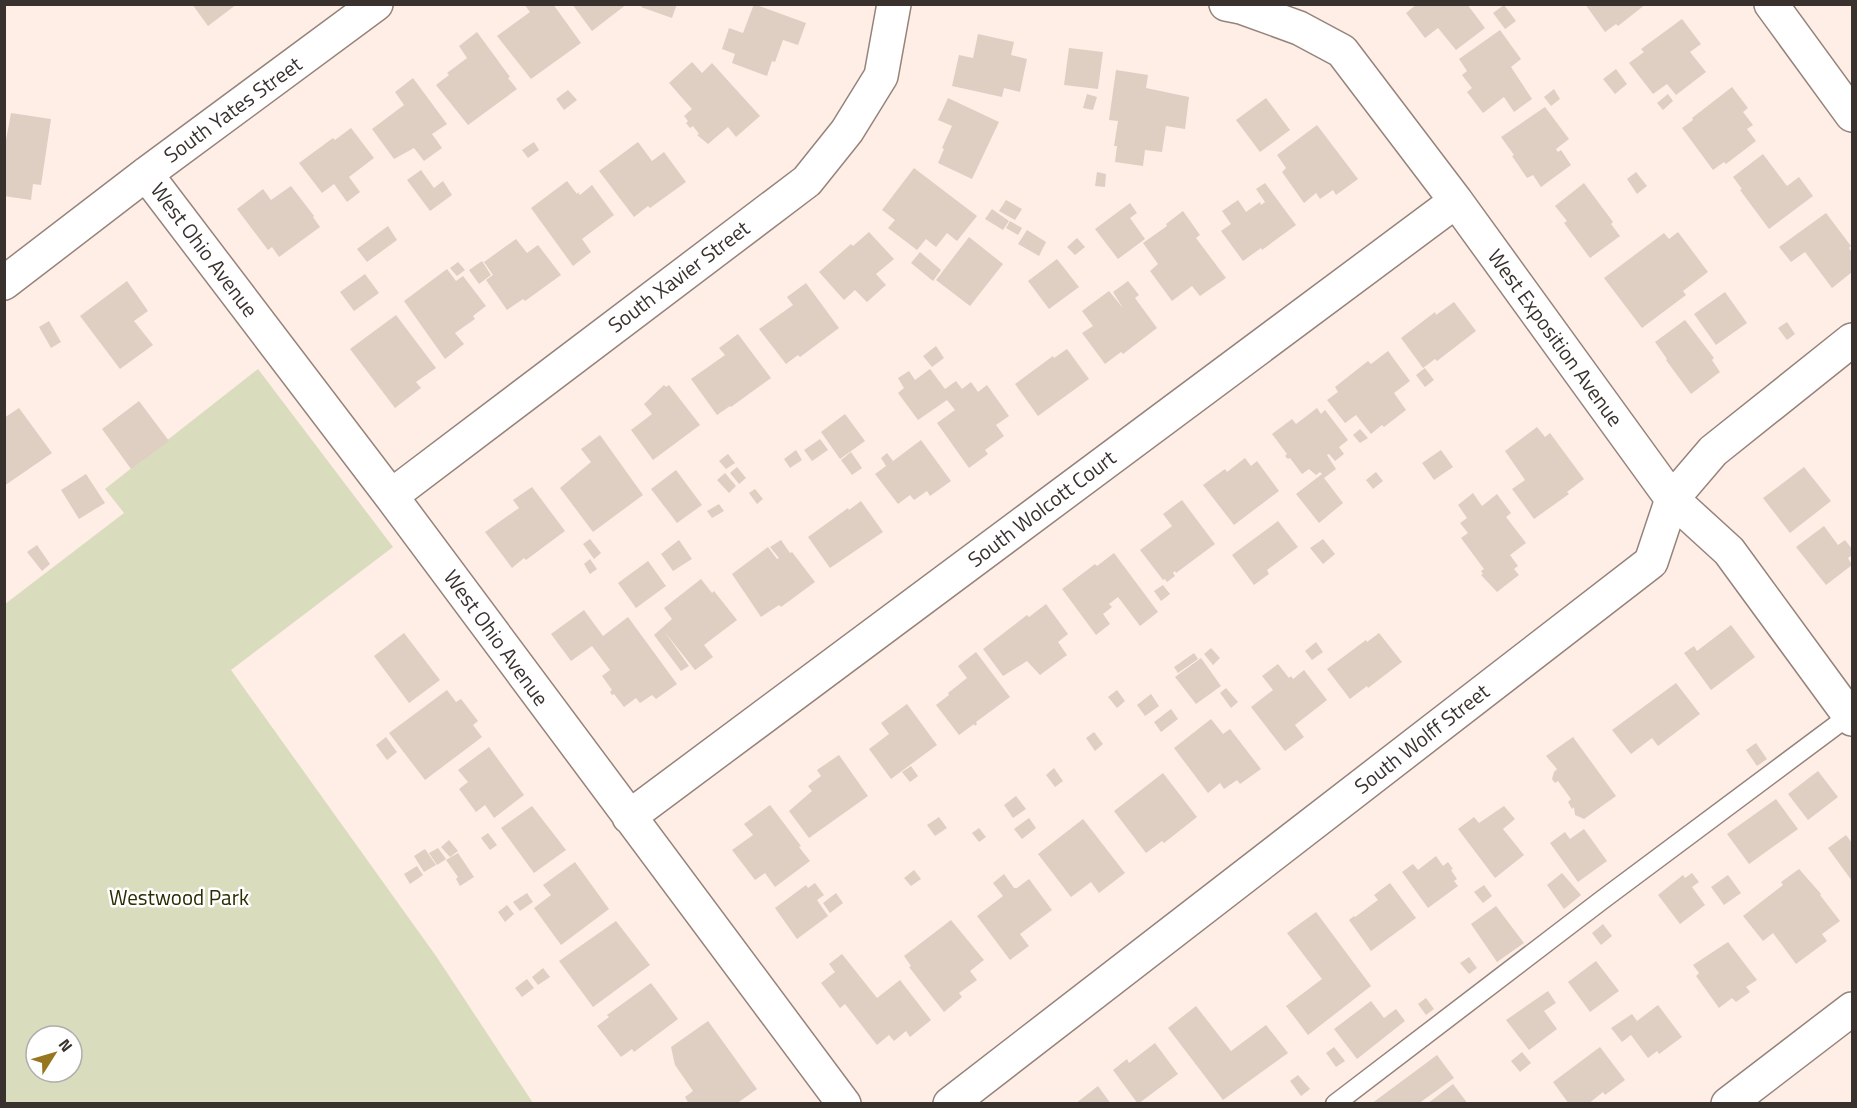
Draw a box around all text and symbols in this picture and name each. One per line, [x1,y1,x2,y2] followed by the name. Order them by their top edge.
[157,48,309,170] street label: South Yates Street
[143,175,266,324] street label: West Ohio Avenue
[601,212,757,340] street label: South Xavier Street
[1480,242,1631,433] street label: West Exposition Avenue
[960,441,1123,575] street label: South Wolcott Court
[436,563,557,712] street label: West Ohio Avenue
[1347,675,1496,801] street label: South Wolff Street
[109,881,249,913] park label: Westwood Park
[24,1024,84,1084] north arrow
[53,1033,79,1057] text: N

